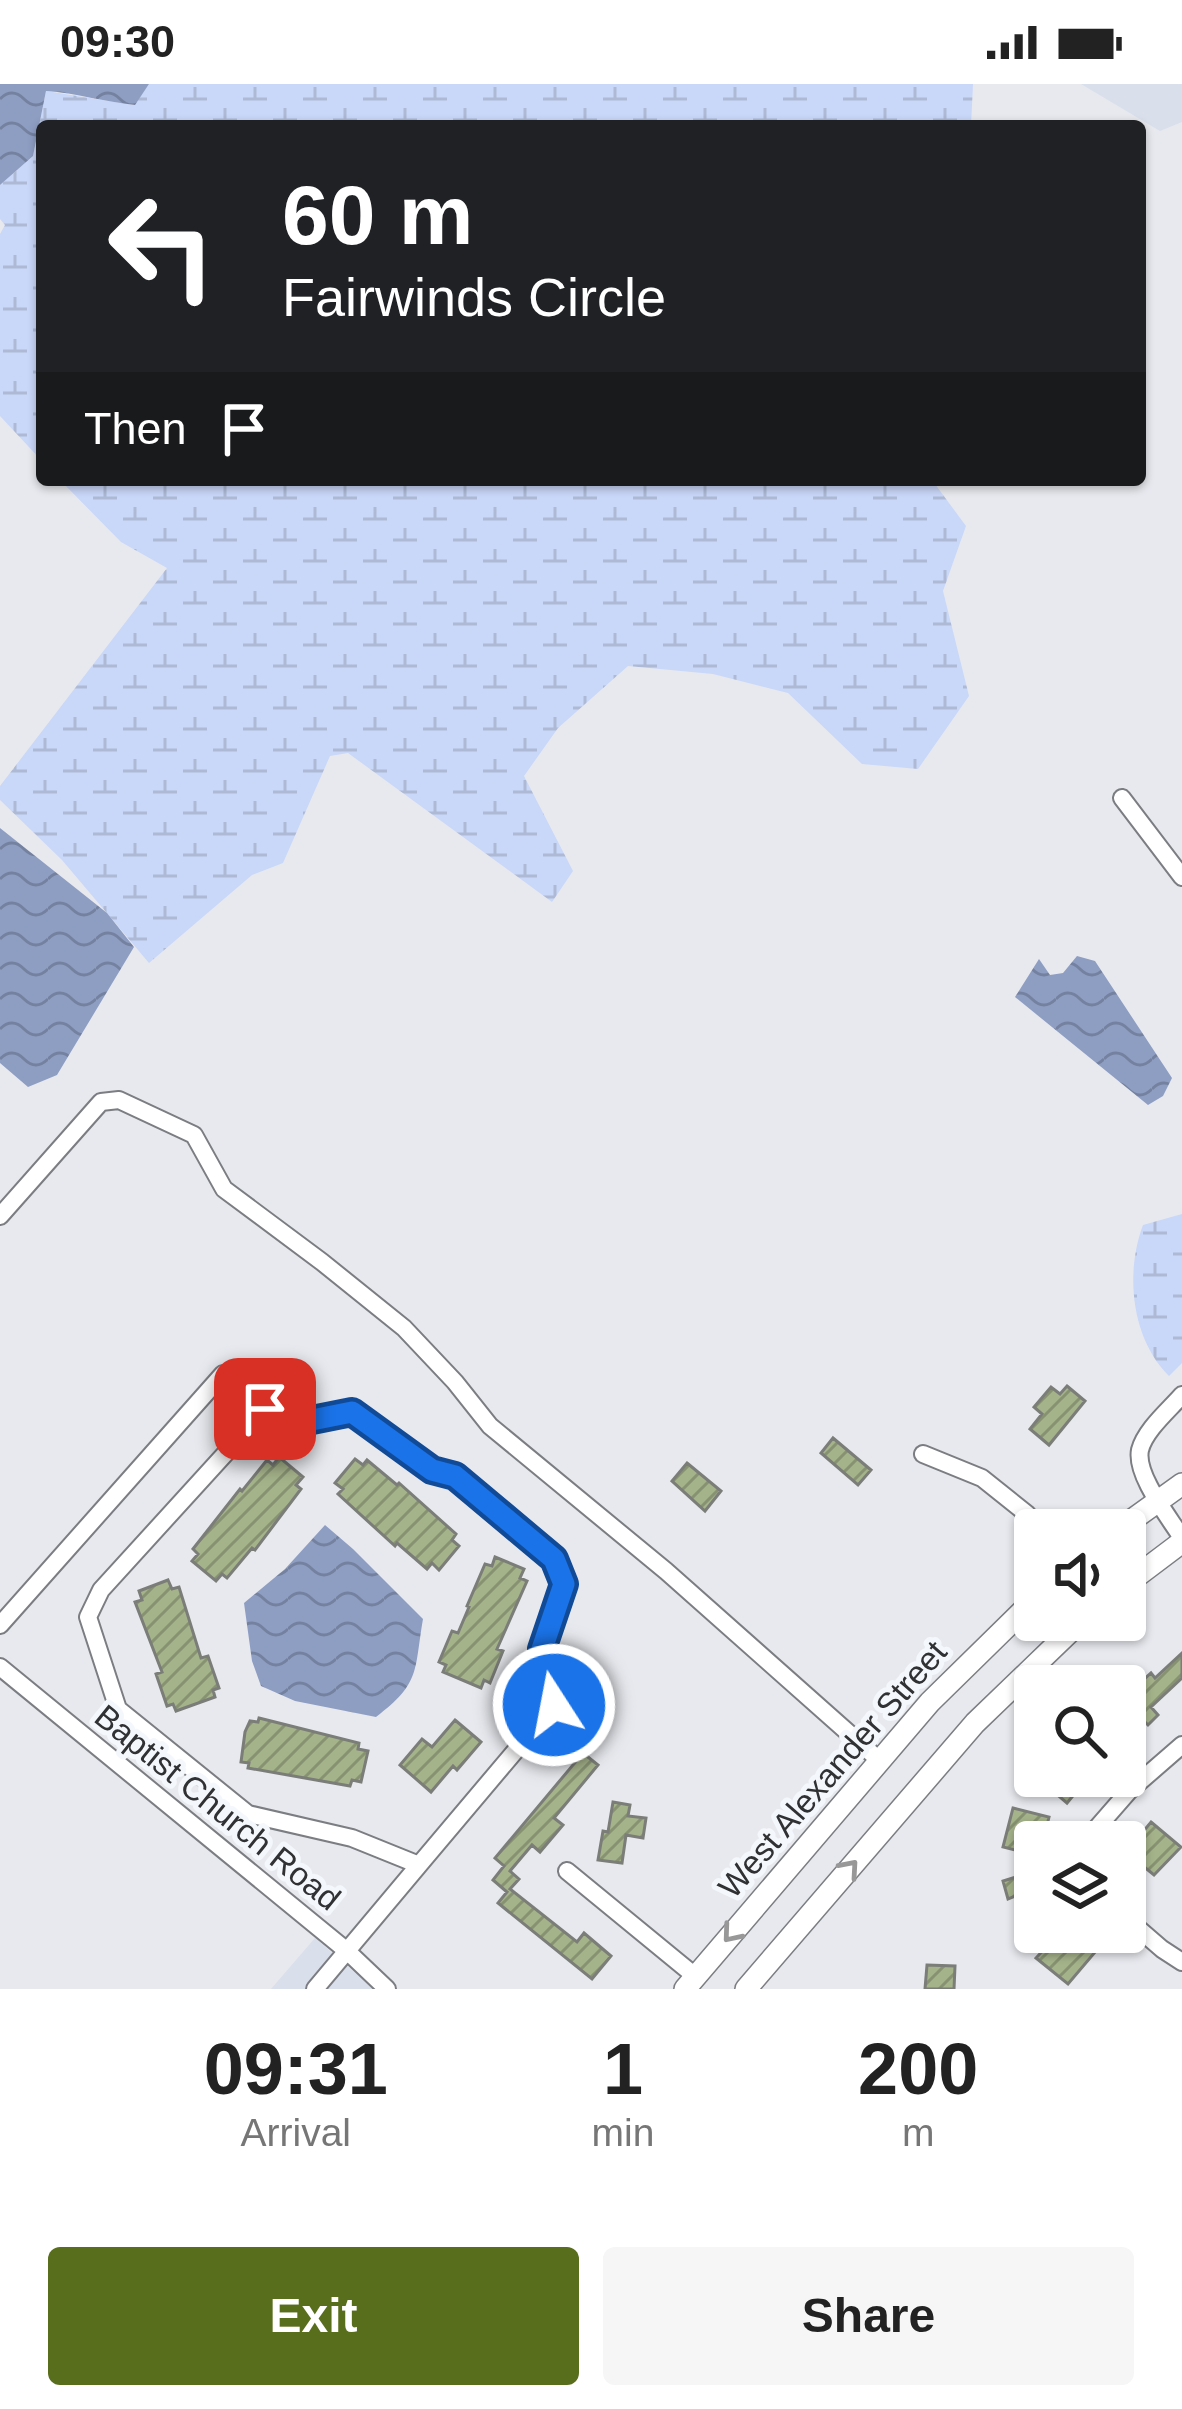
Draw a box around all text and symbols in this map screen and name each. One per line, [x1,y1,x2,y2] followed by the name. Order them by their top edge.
[60,16,175,67] text: 09:30
[84,168,240,324] icon: left
[282,168,473,262] text: 60 m
[282,267,666,327] text: Fairwinds Circle
[211,396,277,462] icon: arrive
[84,403,187,454] text: Then
[214,1358,316,1460] pin
[232,1376,298,1442] icon: arrive
[1014,1509,1146,1953] map controls
[1014,1509,1146,1641] button: sound
[711,1634,954,1905] street label: West Alexander Street
[491,1642,617,1768] position arrow
[1014,1665,1146,1797] button: search
[88,1697,348,1918] street label: Baptist Church Road
[1014,1821,1146,1953] button: layers
[835,1860,857,1882] one-way arrow
[724,1920,746,1942] one-way arrow
[204,2029,388,2109] text: 09:31
[603,2029,643,2109] text: 1
[858,2029,978,2109] text: 200
[241,2111,351,2154] text: Arrival
[592,2111,654,2154] text: min
[902,2111,934,2154] text: m
[48,2247,579,2385] button: Exit
[603,2247,1134,2385] button: Share

